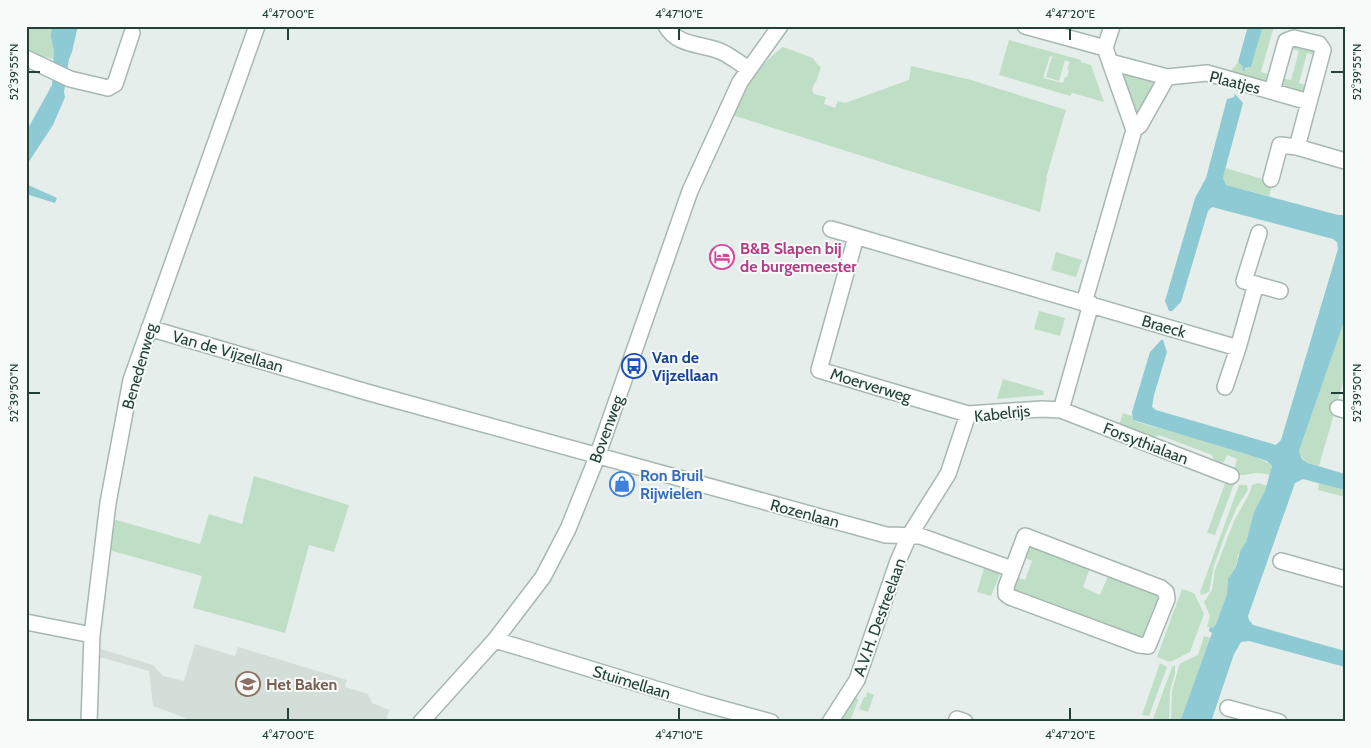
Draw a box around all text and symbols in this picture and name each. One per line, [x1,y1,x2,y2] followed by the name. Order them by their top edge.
[262,6,314,21] text: 4°47'00"E
[655,6,703,21] text: 4°47'10"E
[1045,6,1095,21] text: 4°47'20"E
[6,44,21,100] text: 52°39'55"N
[1349,44,1364,100] text: 52°39'55"N
[1208,67,1263,98] street label: Plaatjes
[740,239,857,276] place label: B&B Slapen bij de burgemeester
[709,244,735,270] hotel icon: B&B Slapen bij de burgemeester
[1140,311,1189,342] street label: Braeck
[118,320,161,411] street label: Benedenweg
[170,327,286,376] street label: Van de Vijzellaan
[652,348,718,385] place label: Van de Vijzellaan
[621,353,647,379] bus stop icon: Van de Vijzellaan
[6,364,21,422] text: 52°39'50"N
[828,364,915,407] street label: Moerverweg
[1349,364,1364,422] text: 52°39'50"N
[585,392,628,466] street label: Bovenweg
[973,401,1031,426] street label: Kabelrijs
[1101,419,1191,468] street label: Forsythialaan
[640,466,703,503] place label: Ron Bruil Rijwielen
[609,471,635,497] shop icon: Ron Bruil Rijwielen
[768,495,841,532] street label: Rozenlaan
[849,556,910,679] street label: A.V.H. Destreelaan
[591,662,673,703] street label: Stuimellaan
[235,671,261,697] school or university icon: Het Baken
[266,675,337,694] place label: Het Baken
[262,727,314,742] text: 4°47'00"E
[655,727,703,742] text: 4°47'10"E
[1045,727,1095,742] text: 4°47'20"E

